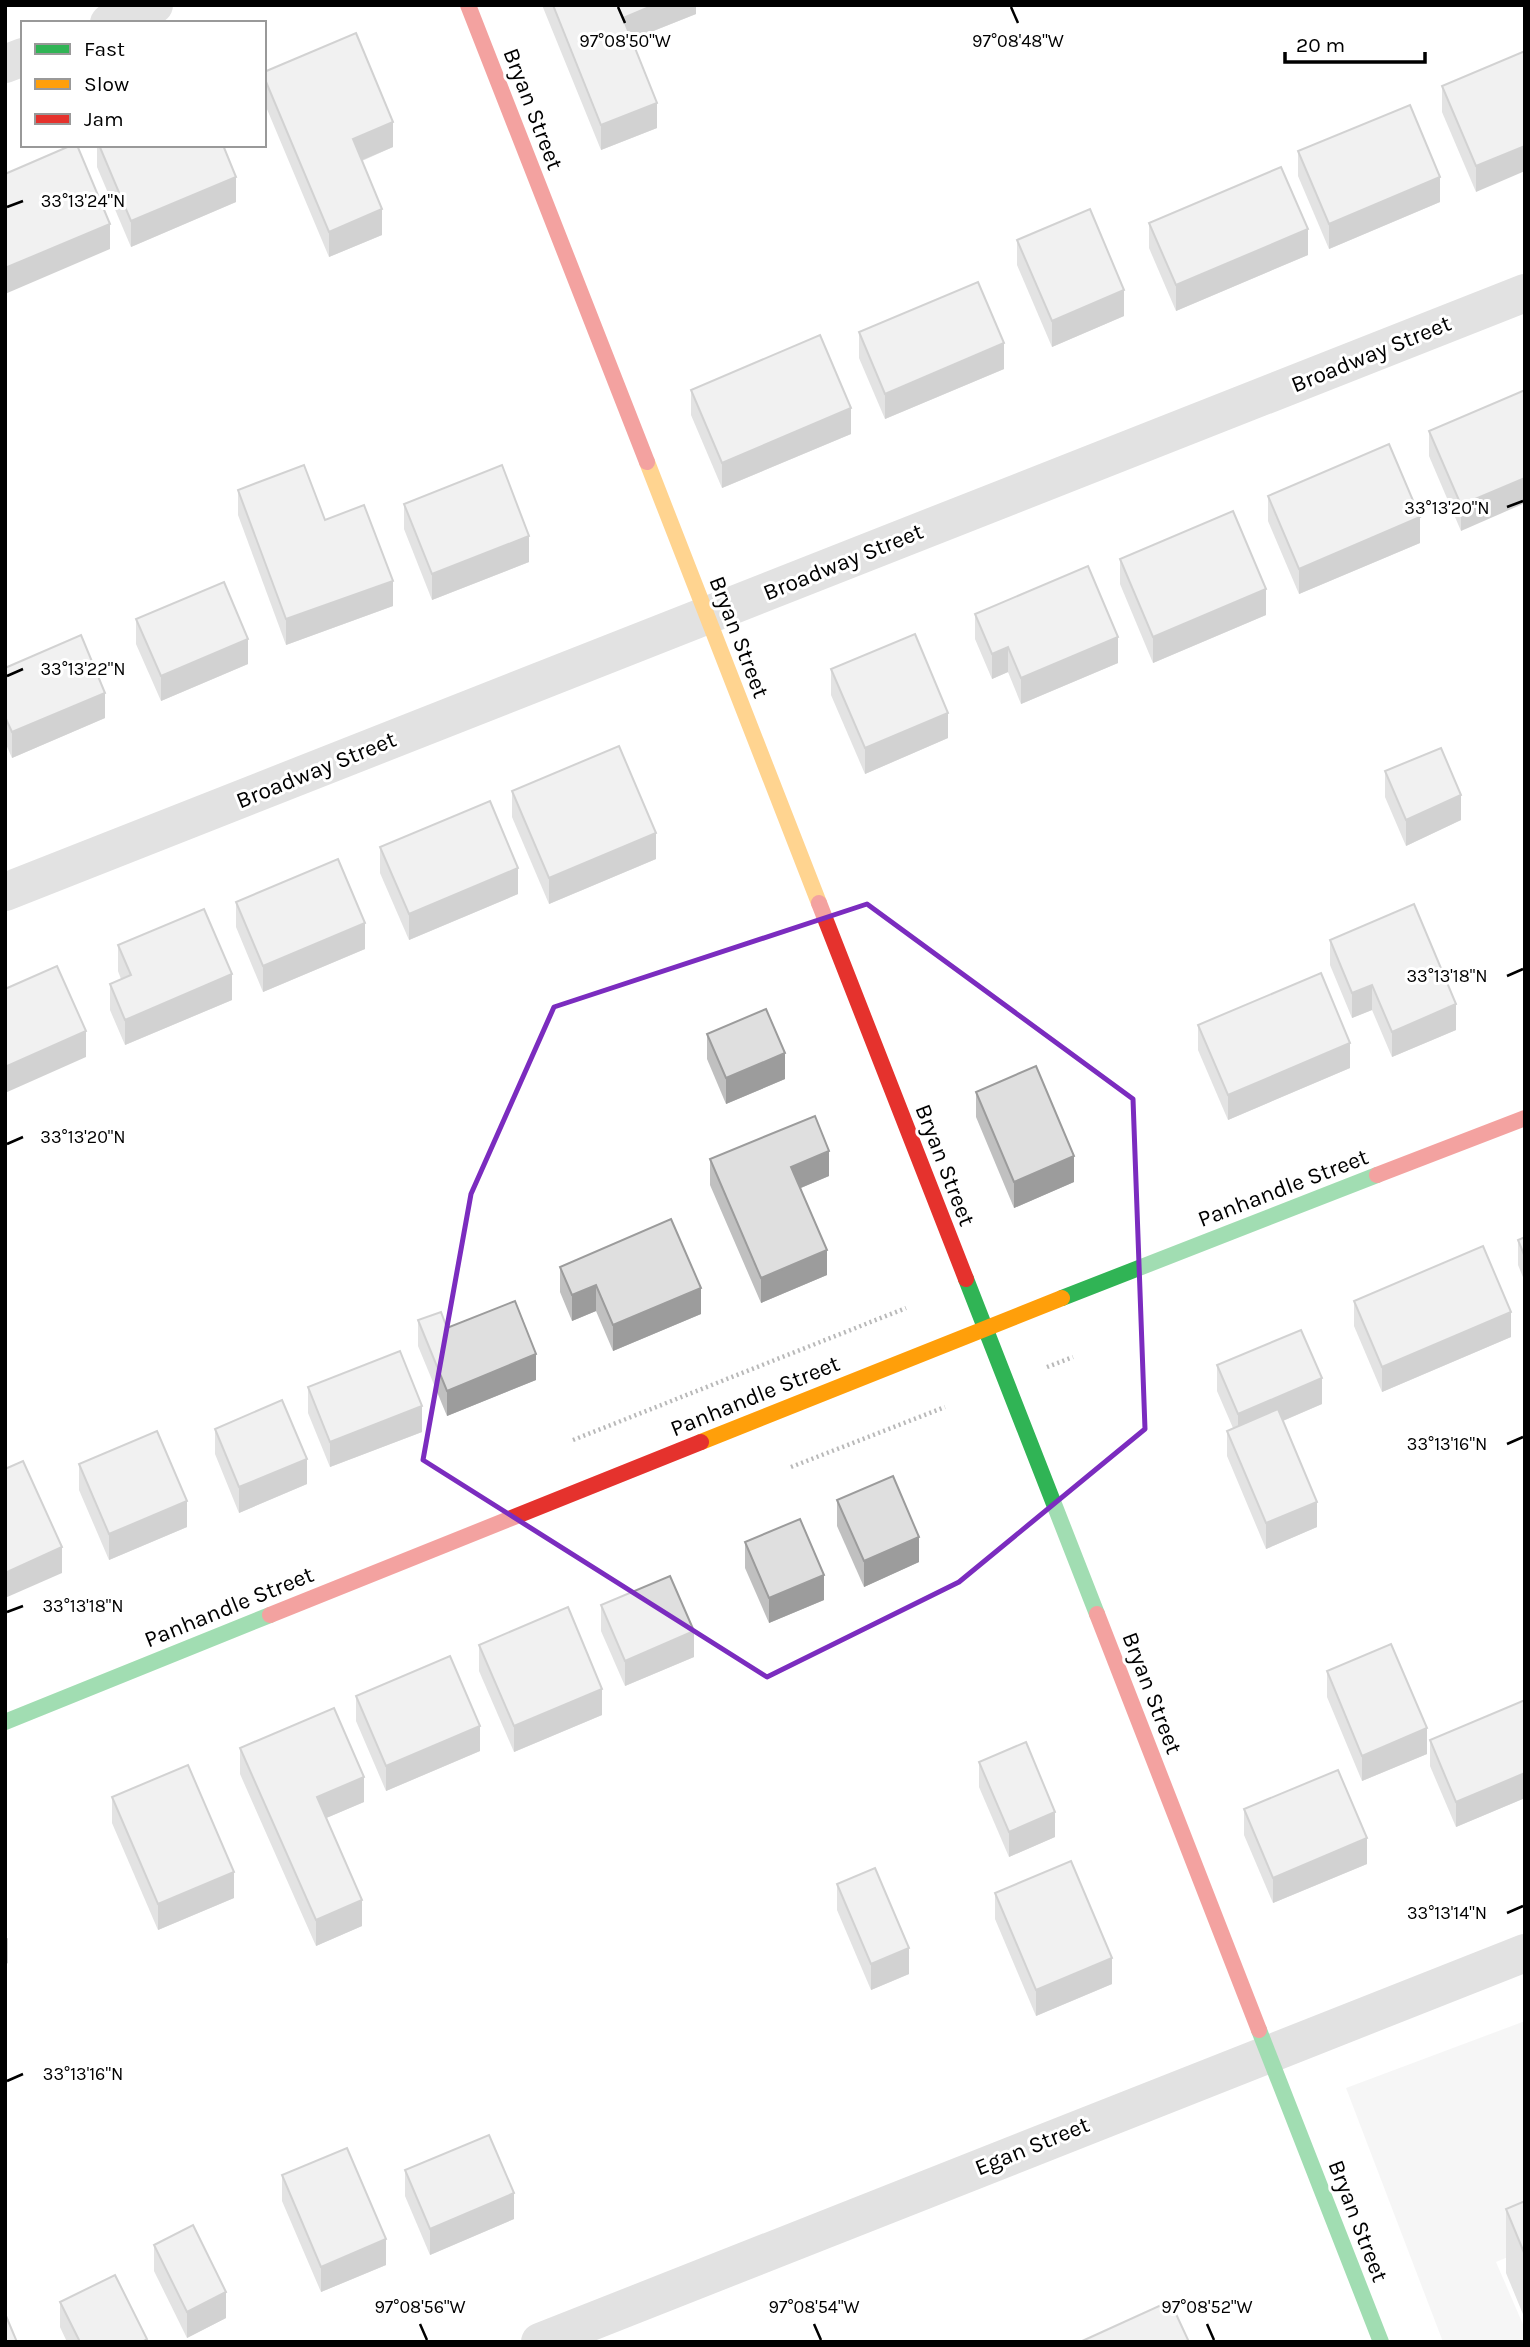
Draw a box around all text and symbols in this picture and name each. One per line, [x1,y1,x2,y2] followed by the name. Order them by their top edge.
[21,21,266,147] legend
[1285,21,1425,65] scale bar
[579,30,671,52] text: 97°08'50"W
[972,30,1064,52] text: 97°08'48"W
[1296,33,1345,57] text: 20 m
[84,37,125,61] text: Fast
[497,44,569,174] street label: Bryan Street
[84,72,129,96] text: Slow
[84,107,124,131] text: Jam
[41,190,125,212] text: 33°13'24"N
[1287,309,1455,398] street label: Broadway Street
[1404,497,1490,519] text: 33°13'20"N
[759,517,927,606] street label: Broadway Street
[703,572,775,702] street label: Bryan Street
[40,658,126,680] text: 33°13'22"N
[232,725,400,814] street label: Broadway Street
[1406,965,1488,987] text: 33°13'18"N
[909,1100,981,1230] street label: Bryan Street
[40,1126,126,1148] text: 33°13'20"N
[1194,1143,1372,1233] street label: Panhandle Street
[666,1350,844,1442] street label: Panhandle Street
[1407,1433,1487,1455] text: 33°13'16"N
[140,1561,318,1653] street label: Panhandle Street
[42,1595,124,1617] text: 33°13'18"N
[1116,1628,1188,1758] street label: Bryan Street
[1407,1902,1487,1924] text: 33°13'14"N
[43,2063,123,2085] text: 33°13'16"N
[971,2111,1093,2181] street label: Egan Street
[1322,2156,1394,2286] street label: Bryan Street
[374,2296,466,2318] text: 97°08'56"W
[769,2296,860,2318] text: 97°08'54"W
[1161,2296,1253,2318] text: 97°08'52"W

